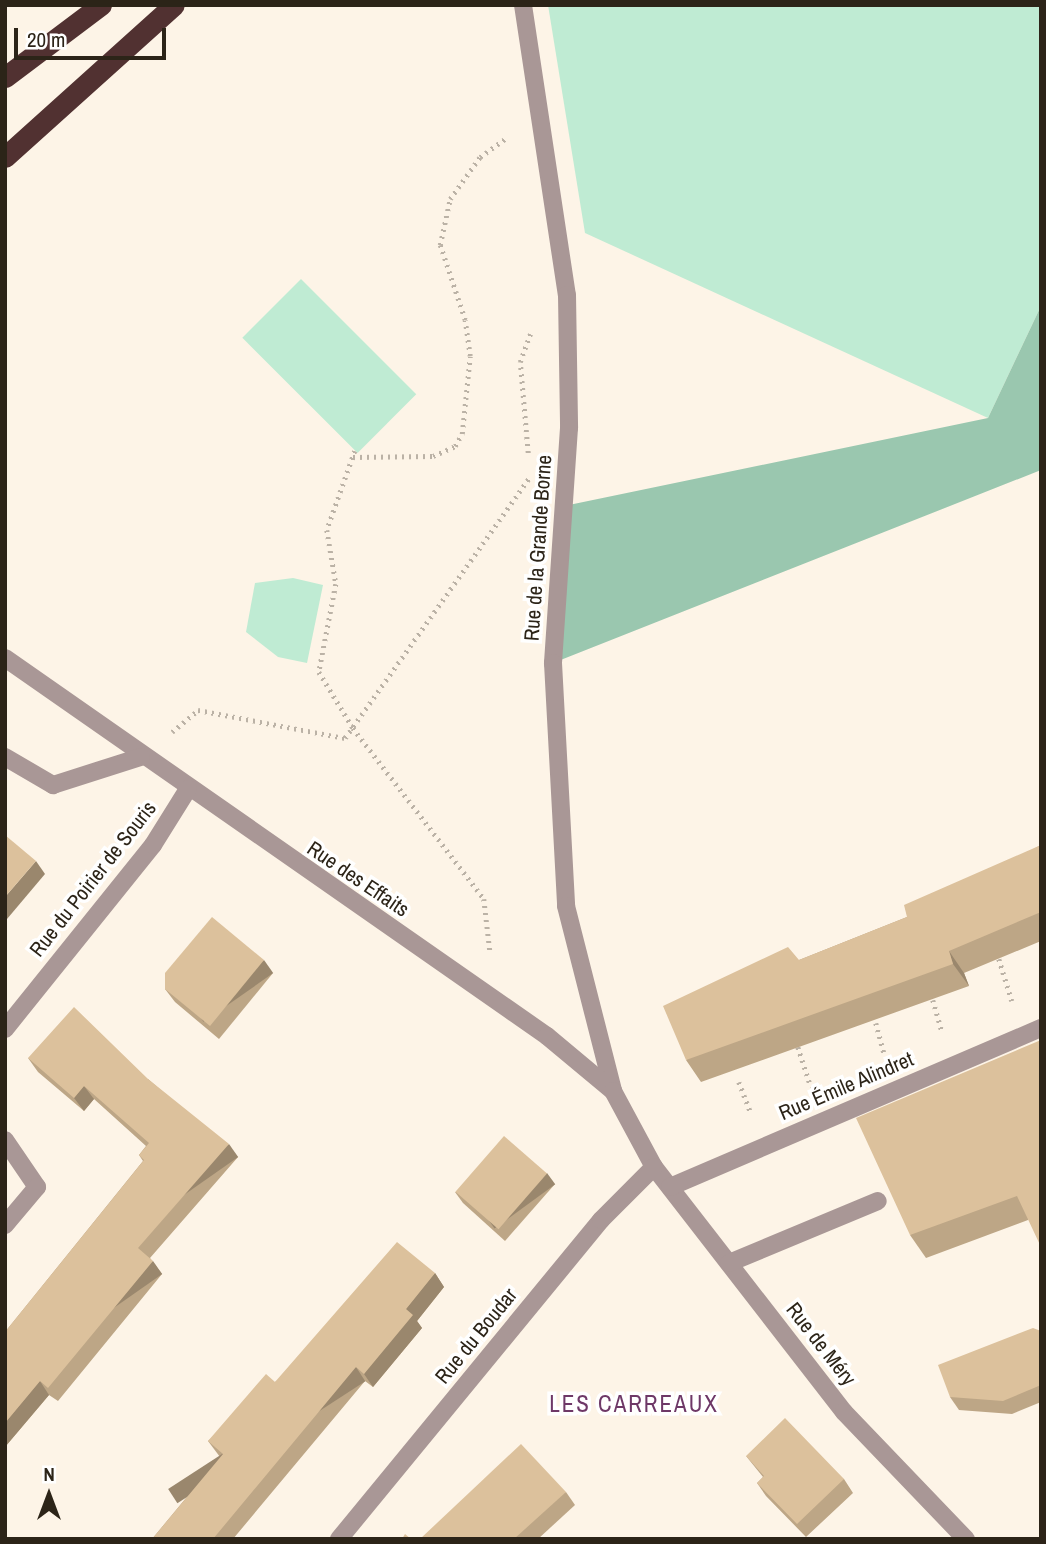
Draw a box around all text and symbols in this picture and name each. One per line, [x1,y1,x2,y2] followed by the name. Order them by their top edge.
[18,14,170,58] scale bar
[27,25,65,54] text: 20 m
[519,454,557,642] street label: Rue de la Grande Borne
[24,796,162,962] street label: Rue du Poirier de Souris
[302,836,414,922] street label: Rue des Effaits
[775,1046,917,1126] street label: Rue Émile Alindret
[430,1283,522,1389] street label: Rue du Boudar
[781,1297,861,1391] street label: Rue de Méry
[551,1390,717,1418] district label: LES CARREAUX
[14,1460,84,1530] north arrow
[43,1461,55,1487] text: N

